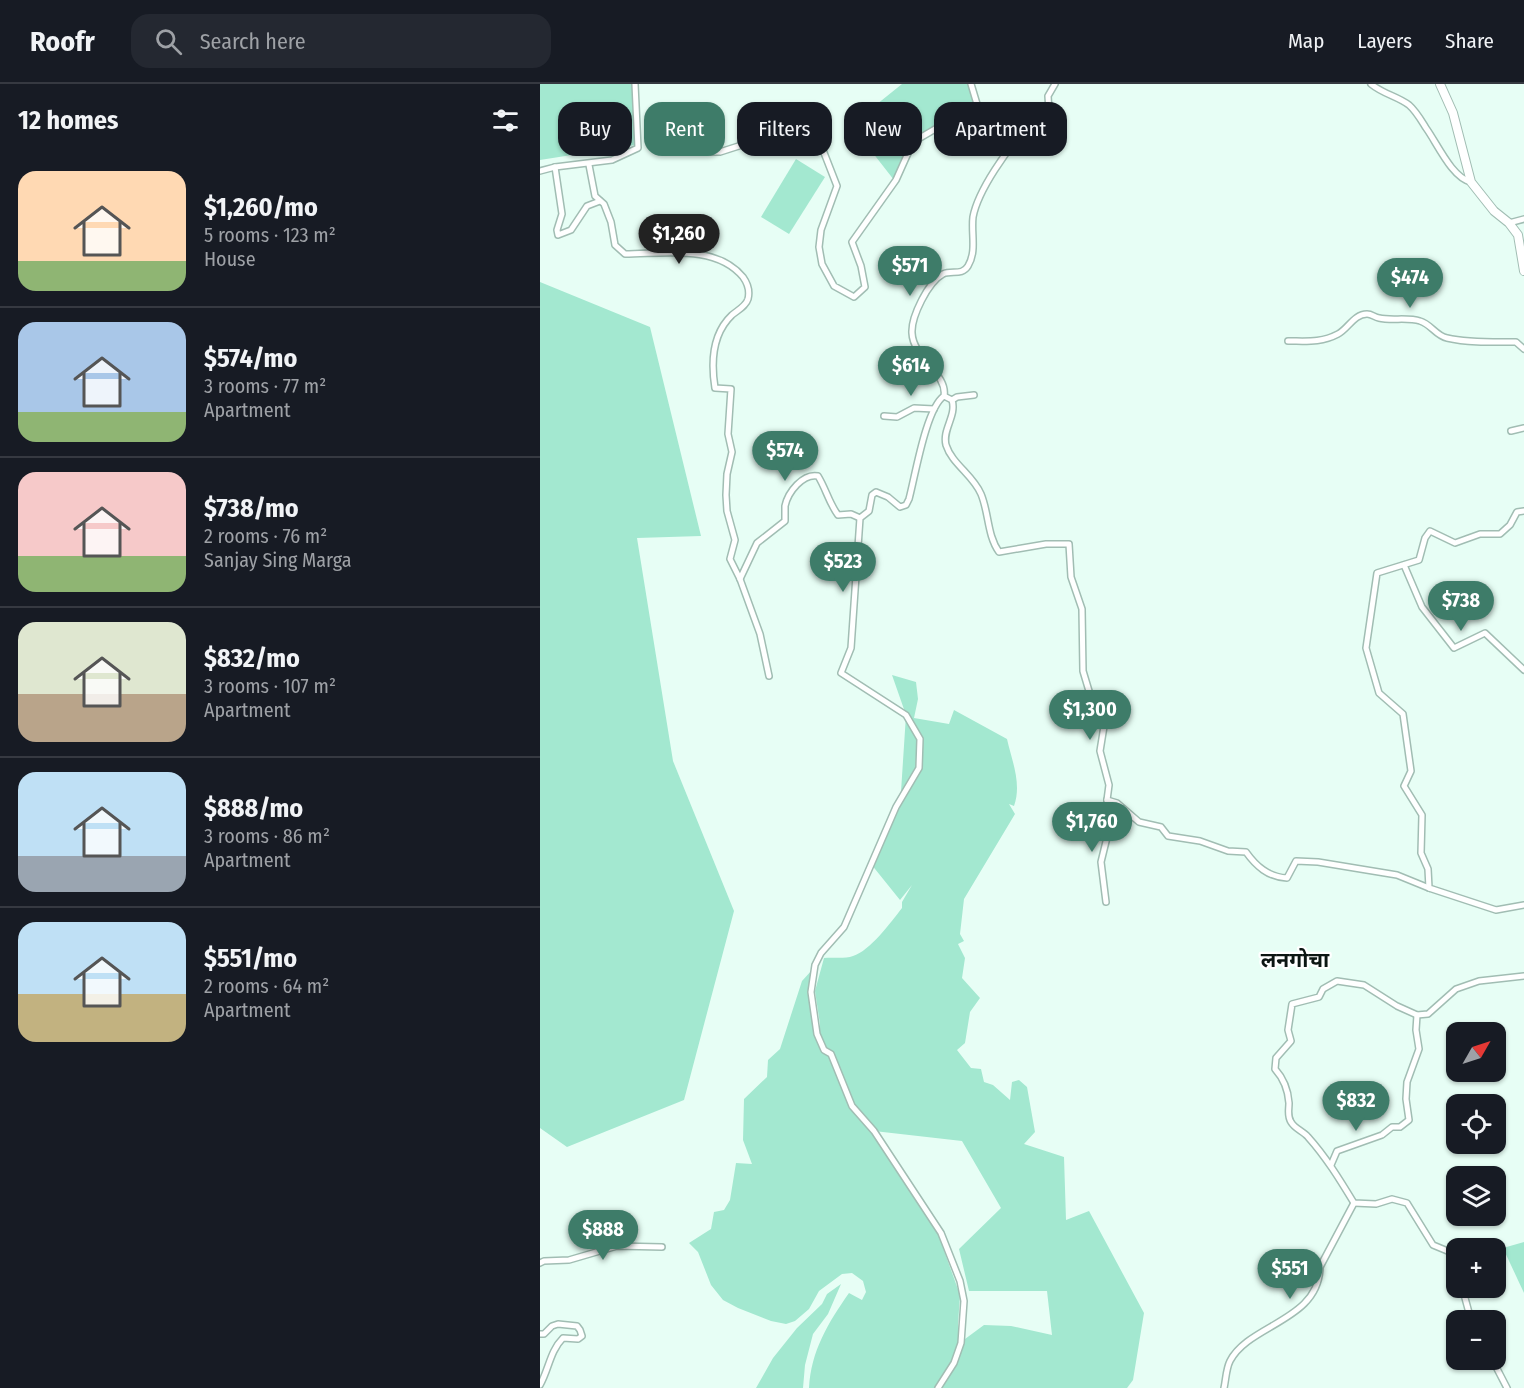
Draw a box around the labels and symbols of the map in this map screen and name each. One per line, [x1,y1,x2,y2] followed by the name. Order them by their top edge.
[630,214,728,265] pin: $1,260
[874,246,946,297] pin: $571
[1374,258,1446,309] pin: $474
[875,346,947,397] pin: $614
[749,431,821,482] pin: $574
[807,542,879,593] pin: $523
[1425,581,1497,632] pin: $738
[1041,690,1139,741] pin: $1,300
[1043,802,1141,853] pin: $1,760
[1261,947,1330,973] district label: लनगोचा
[1446,1022,1506,1082] north arrow
[1320,1081,1392,1132] pin: $832
[567,1210,639,1261] pin: $888
[1254,1249,1326,1300] pin: $551

